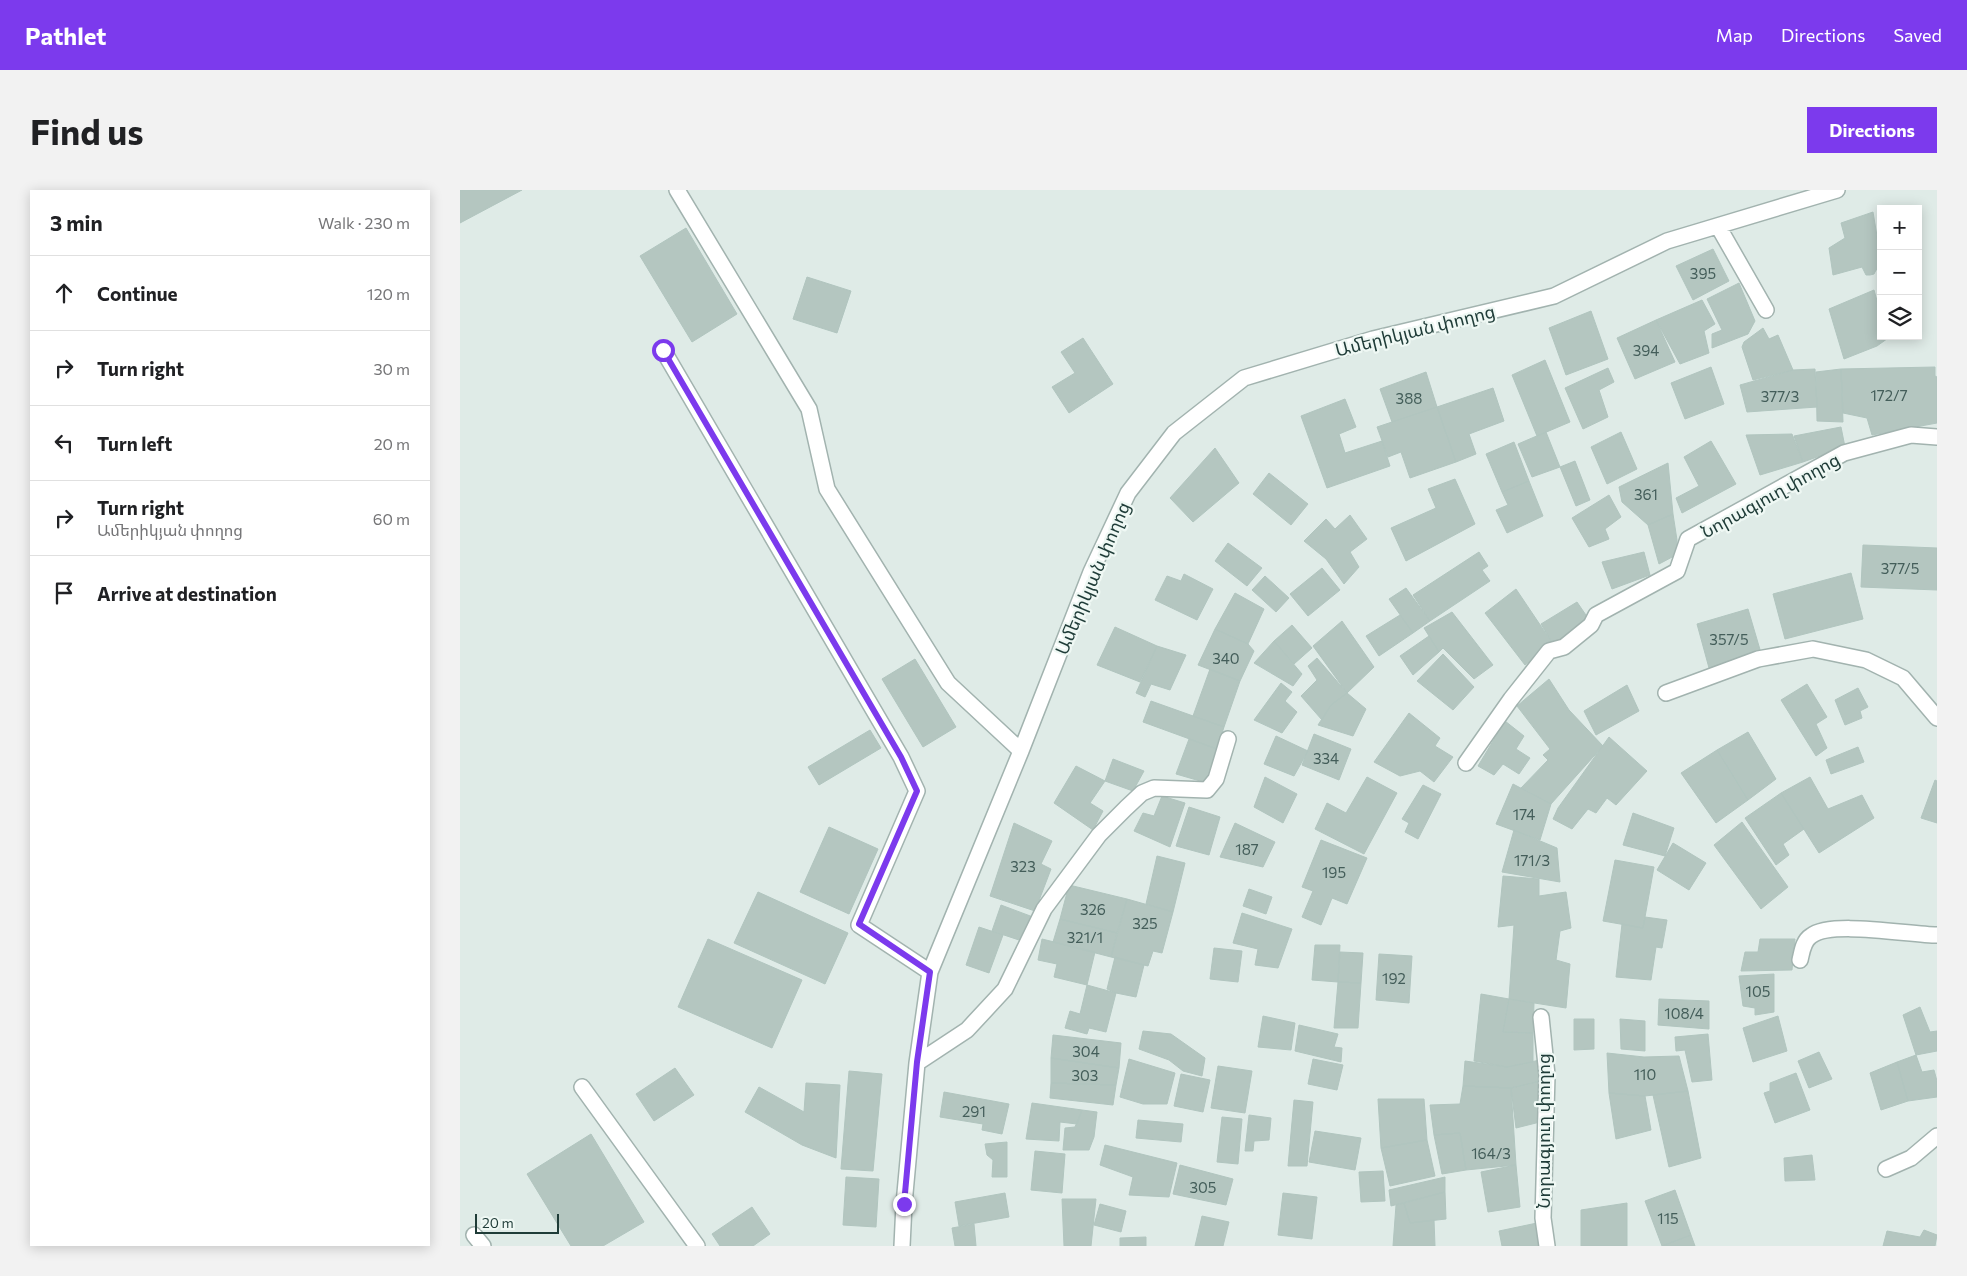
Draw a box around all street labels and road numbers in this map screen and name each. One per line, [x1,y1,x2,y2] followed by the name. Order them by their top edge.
[1333,299,1497,361] street label: Ամերիկյան փողոց
[1697,448,1843,542] street label: Նորագյուղ փողոց
[1050,498,1134,658] street label: Ամերիկյան փողոց
[1532,1053,1554,1209] street label: Նորագյուղ փողոց

